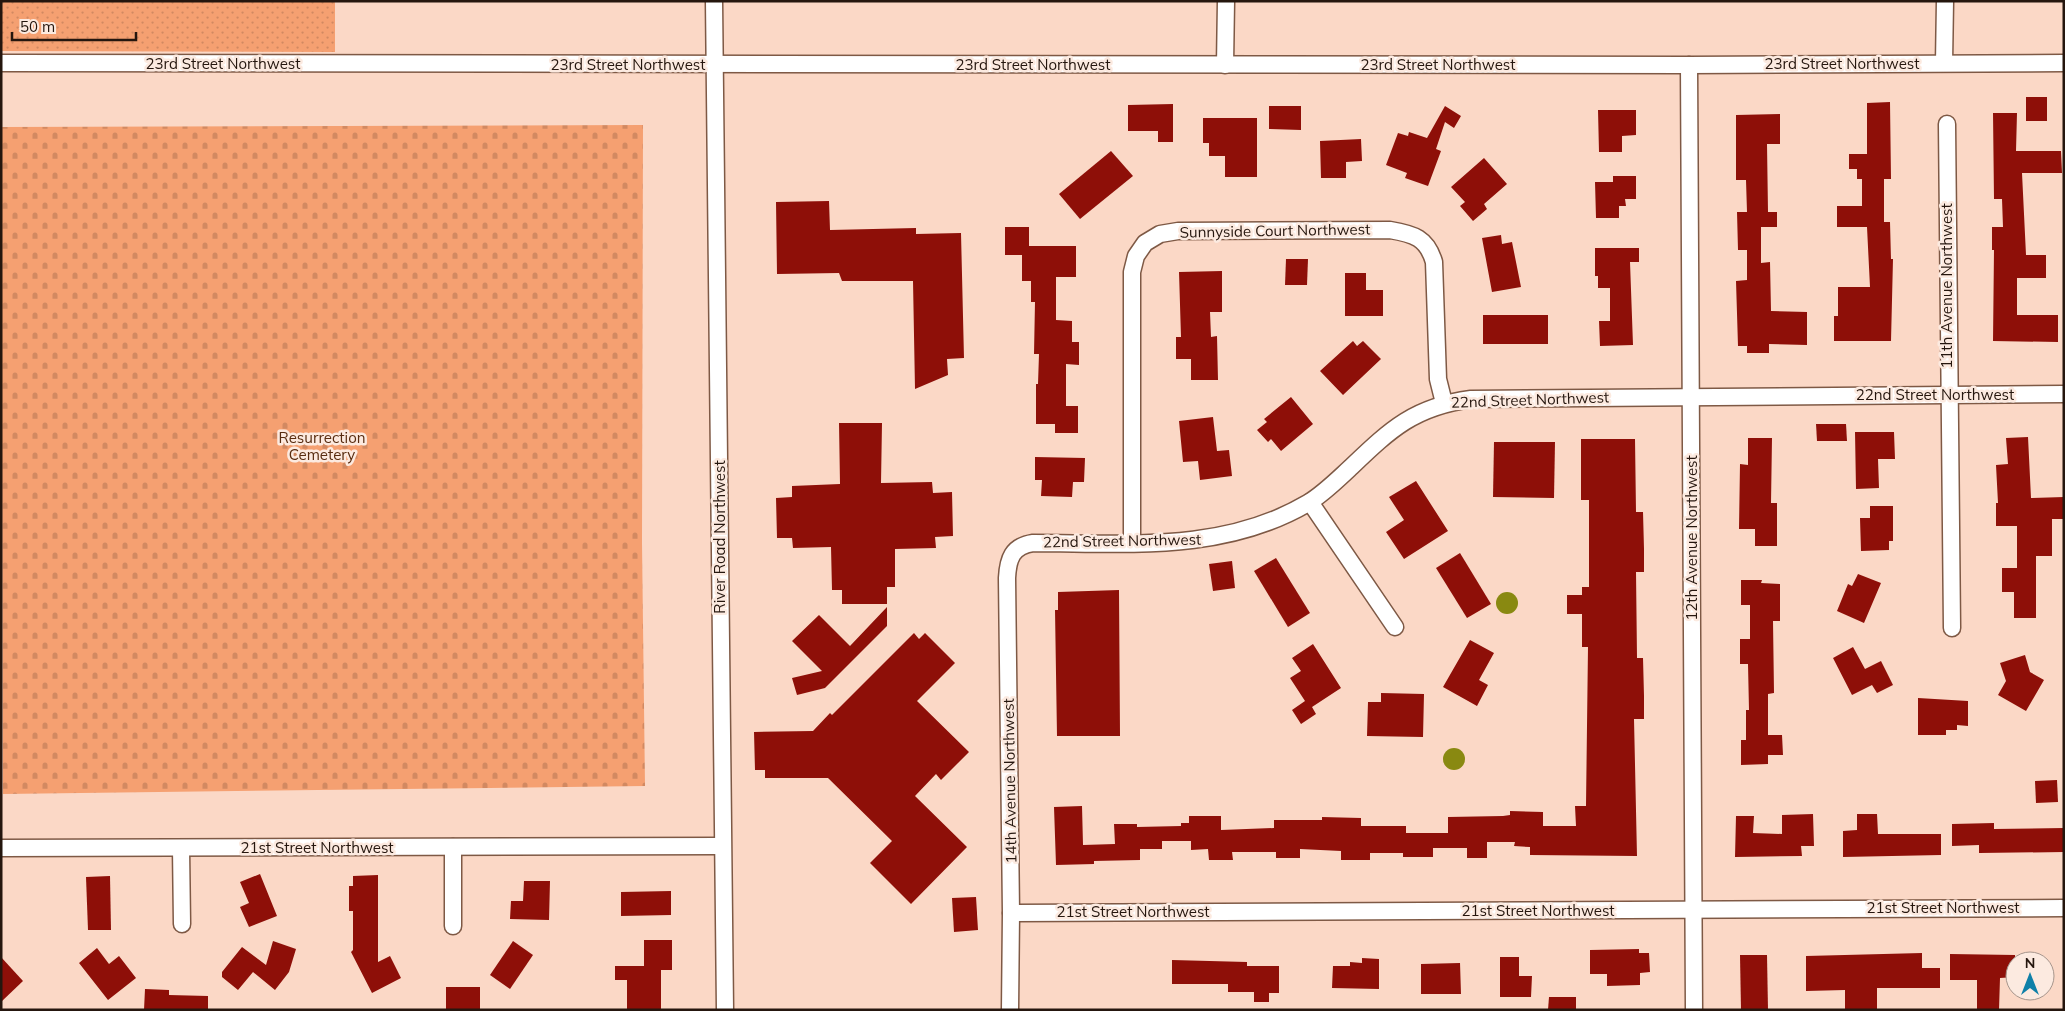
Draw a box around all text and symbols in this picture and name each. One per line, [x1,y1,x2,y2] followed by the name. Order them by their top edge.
[12,10,136,42] scale bar
[20,17,55,36] text: 50 m
[146,54,300,73] street label: 23rd Street Northwest
[1765,54,1919,73] street label: 23rd Street Northwest
[551,55,705,74] street label: 23rd Street Northwest
[956,55,1110,74] street label: 23rd Street Northwest
[1361,55,1515,74] street label: 23rd Street Northwest
[1937,203,1956,369] street label: 11th Avenue Northwest
[1180,219,1370,242] street label: Sunnyside Court Northwest
[1856,385,2014,404] street label: 22nd Street Northwest
[1451,387,1609,412] street label: 22nd Street Northwest
[278,428,366,464] park label: Resurrection Cemetery
[1682,455,1701,621] street label: 12th Avenue Northwest
[710,460,729,614] street label: River Road Northwest
[1043,530,1201,551] street label: 22nd Street Northwest
[999,698,1020,864] street label: 14th Avenue Northwest
[240,838,394,857] street label: 21st Street Northwest
[1866,898,2020,917] street label: 21st Street Northwest
[1461,901,1615,920] street label: 21st Street Northwest
[1056,902,1210,921] street label: 21st Street Northwest
[2005,951,2055,1001] north arrow
[2025,954,2035,972] text: N

